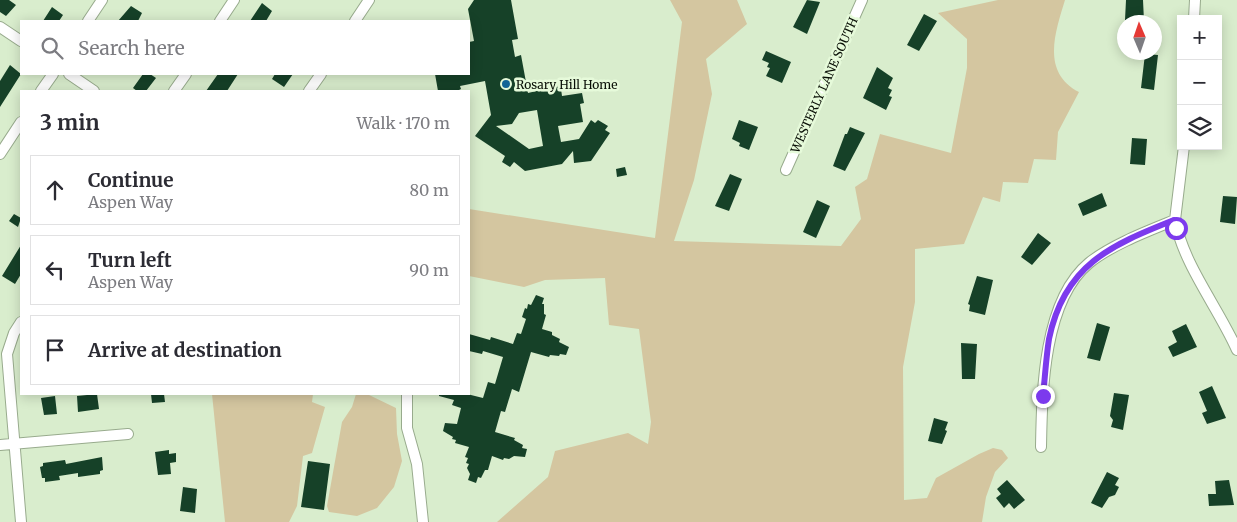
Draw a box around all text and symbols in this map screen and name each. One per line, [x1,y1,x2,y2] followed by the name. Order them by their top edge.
[787,14,861,156] street label: WESTERLY LANE SOUTH
[1117,15,1162,60] north arrow
[1177,15,1222,150] map controls
[1177,15,1222,60] button: +
[20,20,470,75] search box
[38,34,66,62] icon: search
[78,36,185,60] text: Search here
[1177,60,1222,105] button: −
[516,77,618,92] place label: Rosary Hill Home
[500,78,512,90] marker: Rosary Hill Home
[1177,105,1222,150] button: layers
[40,109,99,136] text: 3 min
[357,113,450,133] text: Walk · 170 m
[88,168,174,192] text: Continue
[41,176,69,204] icon: ahead
[410,180,449,200] text: 80 m
[88,192,173,212] text: Aspen Way
[1165,217,1188,240] route start
[88,248,172,272] text: Turn left
[41,256,69,284] icon: left
[409,260,449,280] text: 90 m
[88,272,173,292] text: Aspen Way
[41,336,69,364] icon: arrive
[88,338,282,362] text: Arrive at destination
[1032,385,1055,408] route end

